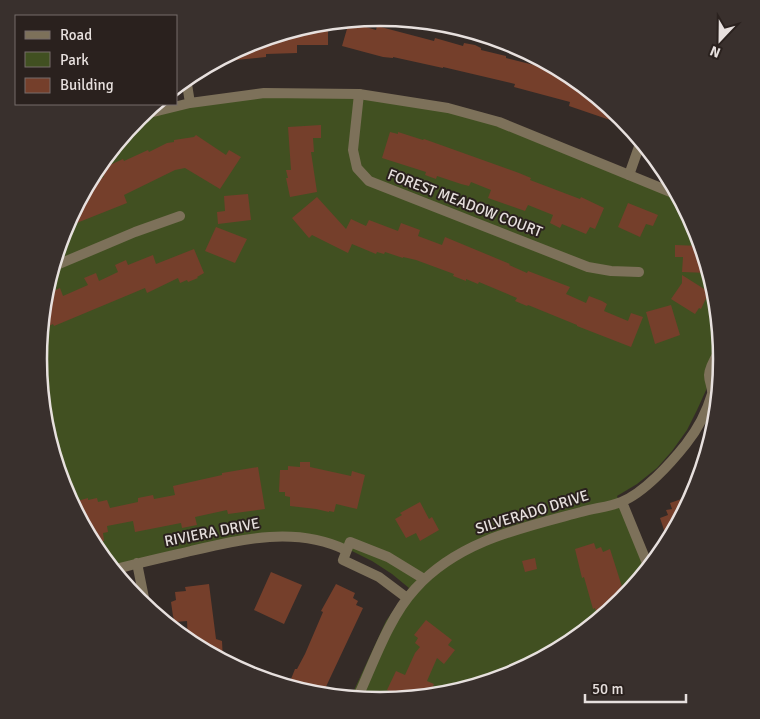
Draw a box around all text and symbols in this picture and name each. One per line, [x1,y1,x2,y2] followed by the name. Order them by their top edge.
[15,15,178,105] legend
[695,15,745,65] north arrow
[60,26,92,44] text: Road
[708,42,723,61] text: N
[60,51,89,69] text: Park
[60,76,114,94] text: Building
[385,165,545,241] street label: FOREST MEADOW COURT
[473,486,591,538] street label: SILVERADO DRIVE
[163,514,261,550] street label: RIVIERA DRIVE
[585,672,686,704] scale bar
[592,680,623,698] text: 50 m

